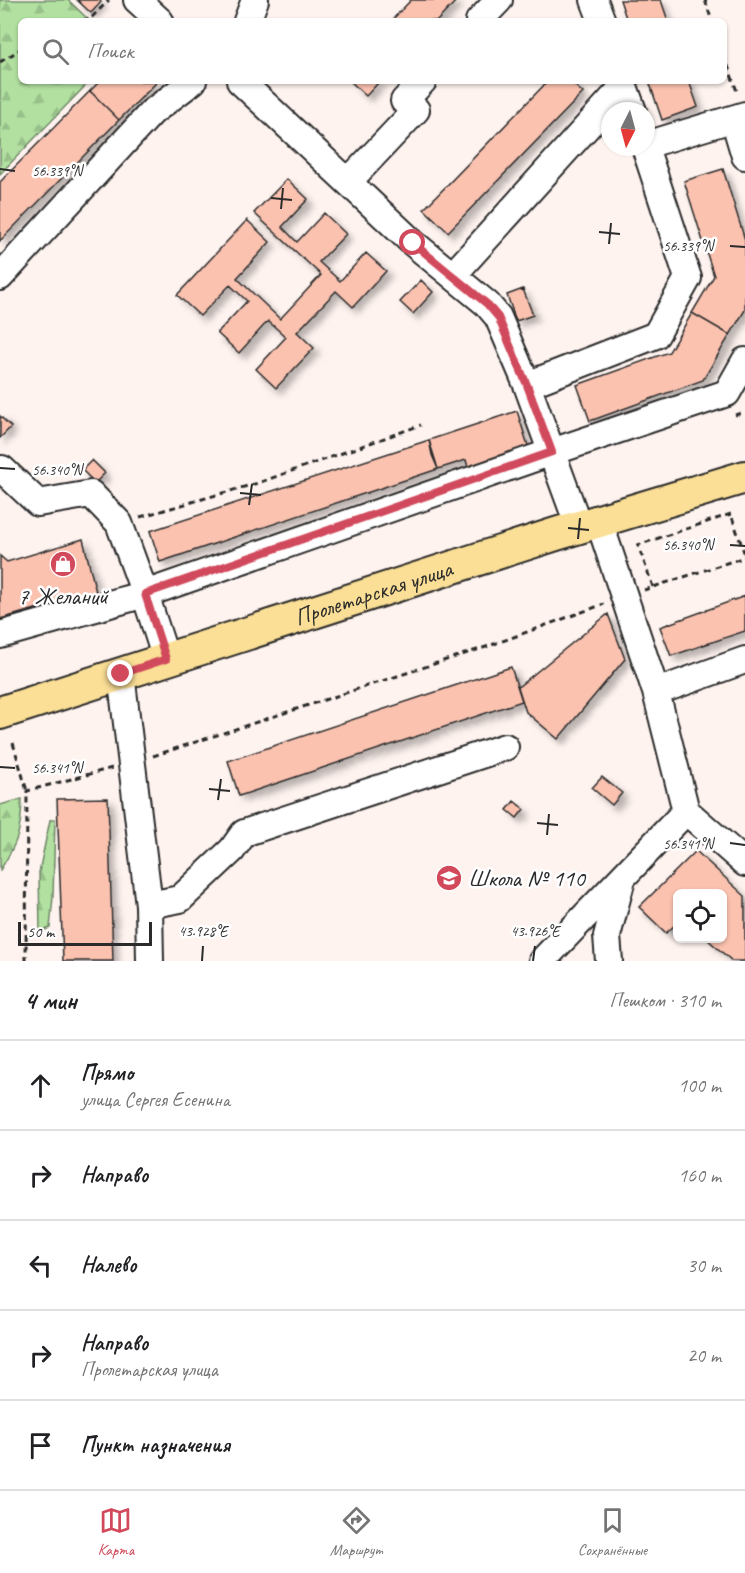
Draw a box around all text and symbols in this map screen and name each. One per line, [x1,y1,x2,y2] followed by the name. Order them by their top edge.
[18,18,727,84] search box
[39,35,72,68] icon: search
[87,37,133,65] text: Поиск
[601,102,655,156] north arrow
[32,162,85,181] text: 56.339°N
[399,229,425,255] route start
[663,237,716,256] text: 56.339°N
[32,461,85,480] text: 56.340°N
[663,536,716,555] text: 56.340°N
[48,549,78,579] shop icon: 7 Желаний
[290,553,457,632] street label: Пролетарская улица
[18,581,110,611] place label: 7 Желаний
[107,660,133,686] route end
[32,759,85,778] text: 56.341°N
[663,835,716,854] text: 56.341°N
[434,863,464,893] school or university icon: Школа № 110
[468,863,587,893] place label: Школа № 110
[673,889,727,943] map controls
[673,889,727,943] button: locate
[18,919,152,947] scale bar
[27,922,54,942] text: 50 m
[179,922,230,941] text: 43.928°E
[511,922,562,941] text: 43.926°E
[24,984,77,1017] text: 4 мин
[609,988,721,1013] text: Пешком · 310 m
[81,1059,133,1087] text: Прямо
[24,1069,57,1102] icon: ahead
[678,1073,721,1098] text: 100 m
[81,1087,230,1112] text: улица Сергея Есенина
[24,1159,57,1192] icon: right
[81,1161,148,1189] text: Направо
[678,1163,721,1188] text: 160 m
[24,1249,57,1282] icon: left
[81,1251,137,1279] text: Налево
[687,1253,721,1278] text: 30 m
[81,1329,148,1357] text: Направо
[24,1339,57,1372] icon: right
[687,1343,721,1368] text: 20 m
[81,1357,218,1382] text: Пролетарская улица
[24,1429,57,1462] icon: arrive
[81,1431,230,1459] text: Пункт назначения
[98,1504,134,1560] tab: Карта
[330,1504,382,1560] tab: Маршрут
[578,1504,647,1560] tab: Сохранённые

